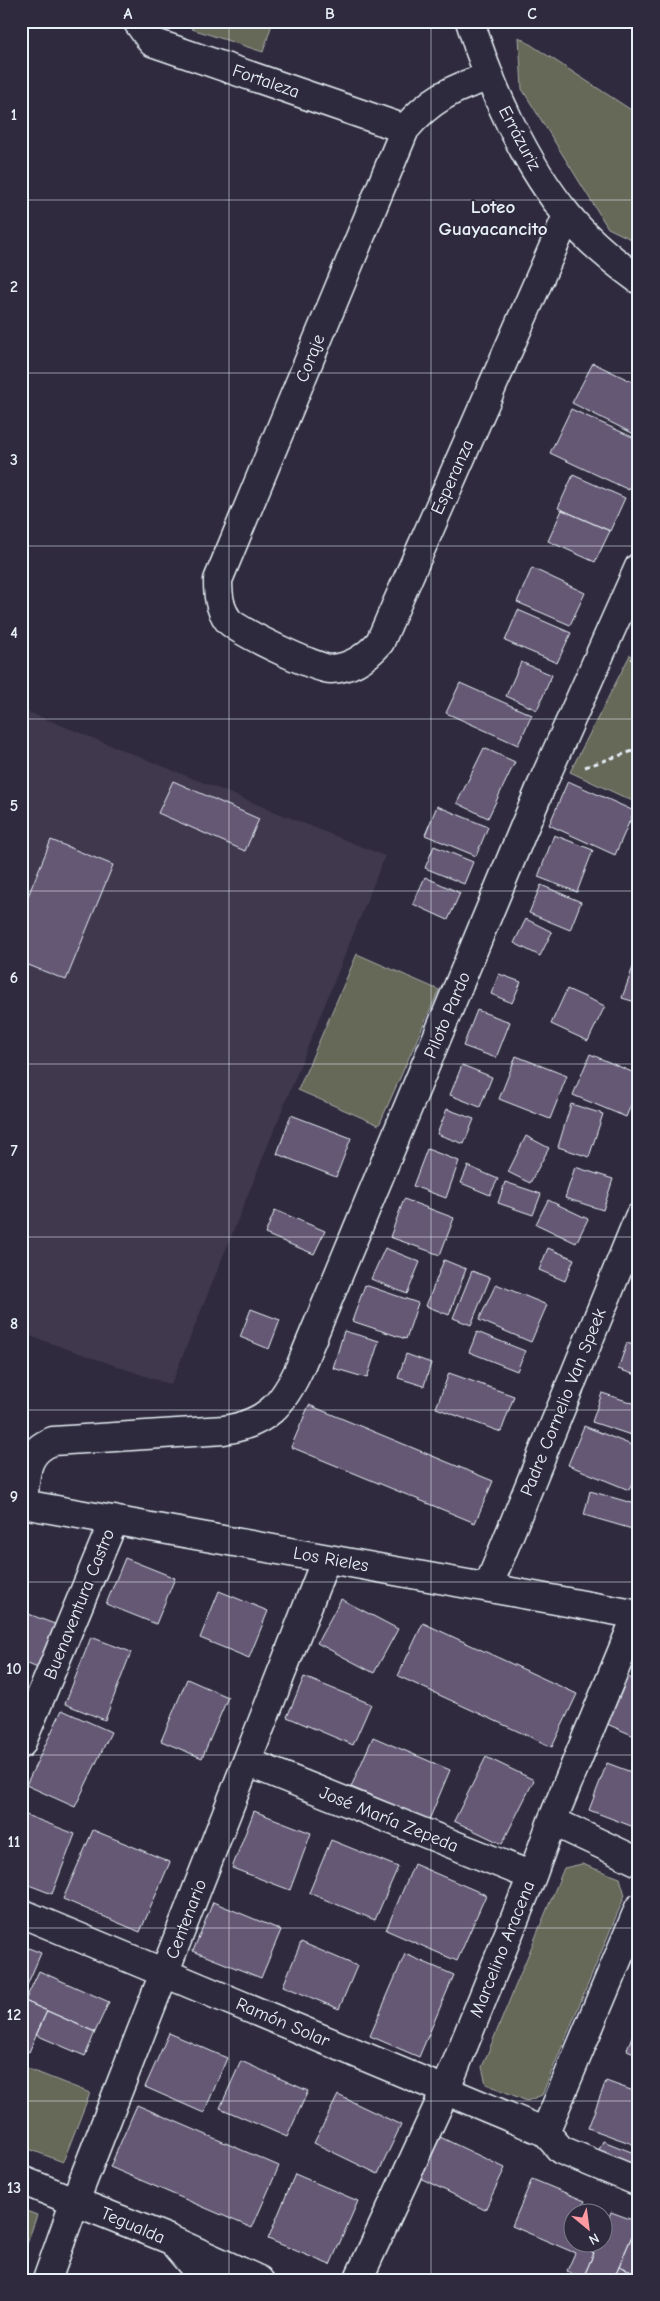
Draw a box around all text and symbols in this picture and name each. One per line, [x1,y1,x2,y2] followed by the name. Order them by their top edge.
[124,5,133,23] text: A
[325,5,335,23] text: B
[527,5,537,23] text: C
[230,60,302,103] street label: Fortaleza
[494,102,545,174] street label: Errázuriz
[11,106,17,124] text: 1
[439,196,548,240] district label: Loteo Guayacancito
[10,278,18,296] text: 2
[291,331,330,385] street label: Coraje
[427,437,478,518] street label: Esperanza
[10,451,18,469] text: 3
[10,624,18,642] text: 4
[10,797,18,815] text: 5
[10,969,18,987] text: 6
[420,969,475,1062] street label: Piloto Pardo
[10,1142,18,1160] text: 7
[516,1305,611,1499] street label: Padre Cornelio Van Speek
[10,1315,18,1333] text: 8
[10,1488,18,1506] text: 9
[40,1526,119,1683] street label: Buenaventura Castro
[292,1543,370,1576] street label: Los Rieles
[6,1660,22,1678] text: 10
[316,1782,461,1857] street label: José María Zepeda
[8,1833,20,1851] text: 11
[162,1876,211,1962] street label: Centenario
[465,1878,539,2021] street label: Marcelino Aracena
[233,1993,334,2052] street label: Ramón Solar
[7,2006,21,2024] text: 12
[7,2179,21,2197] text: 13
[98,2203,168,2248] street label: Tegualda
[562,2204,612,2254] north arrow
[586,2229,602,2249] text: N

